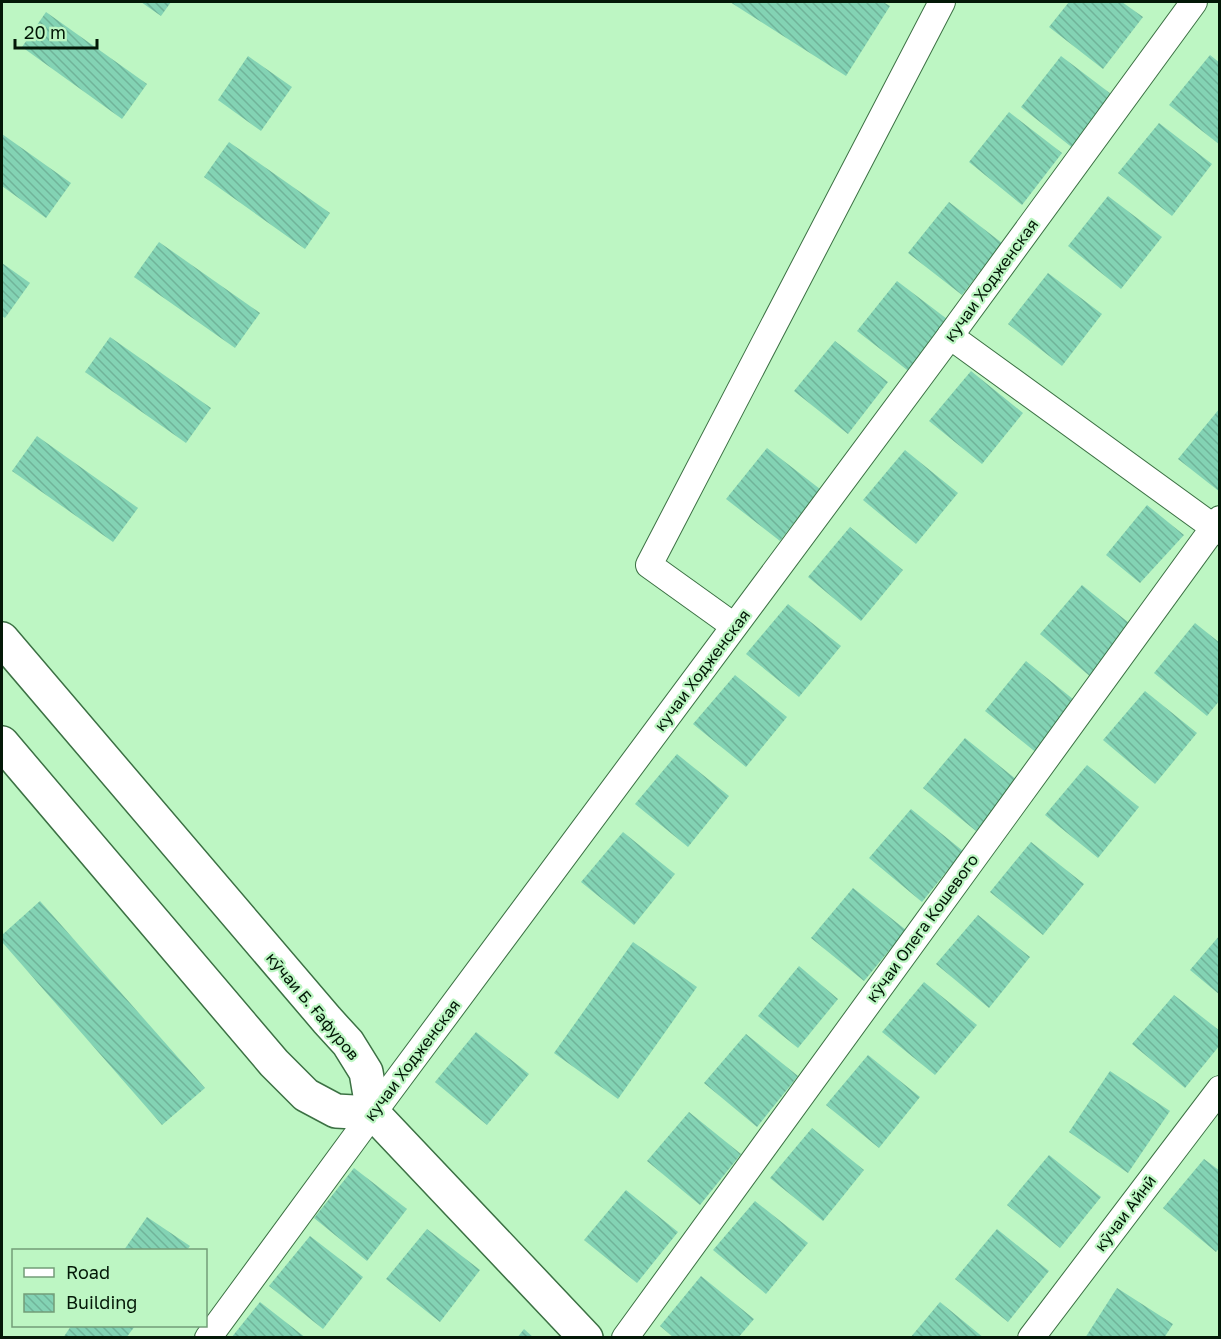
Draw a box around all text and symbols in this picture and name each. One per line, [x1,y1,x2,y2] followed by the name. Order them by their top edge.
[15,12,98,50] scale bar
[24,21,66,43] text: 20 m
[940,215,1042,345] street label: кучаи Ходженская
[650,605,754,735] street label: кучаи Ходженская
[862,850,982,1006] street label: кӯчаи Олега Кошевого
[262,948,364,1064] street label: кӯчаи Б. Ғафуров
[360,995,464,1125] street label: кучаи Ходженская
[1090,1171,1160,1255] street label: кӯчаи Айнӣ
[12,1249,207,1327] legend
[66,1261,110,1283] text: Road
[66,1291,137,1313] text: Building

